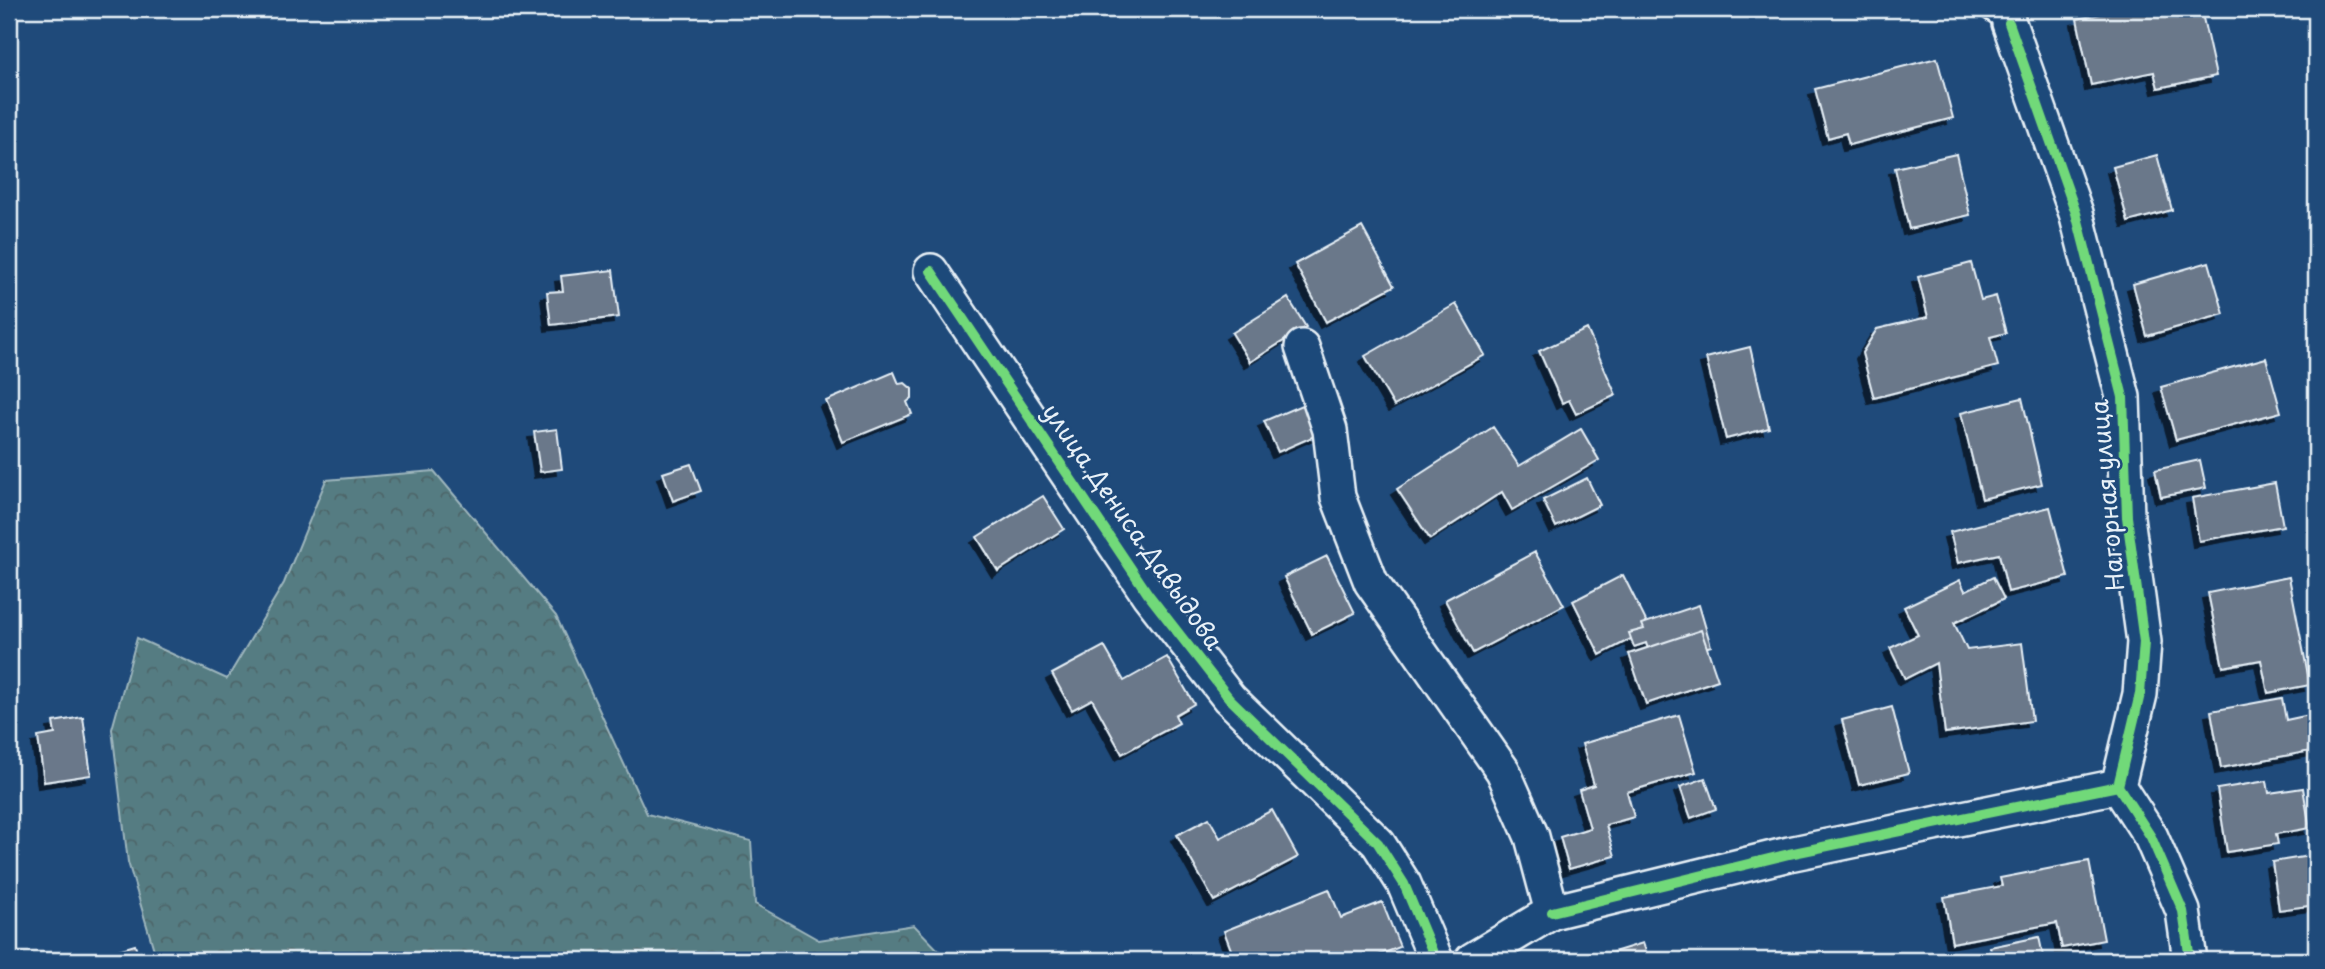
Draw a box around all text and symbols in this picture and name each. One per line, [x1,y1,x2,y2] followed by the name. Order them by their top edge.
[1035,395,1233,657] street label: улица Дениса Давыдова
[2080,398,2132,592] street label: Нагорная улица

